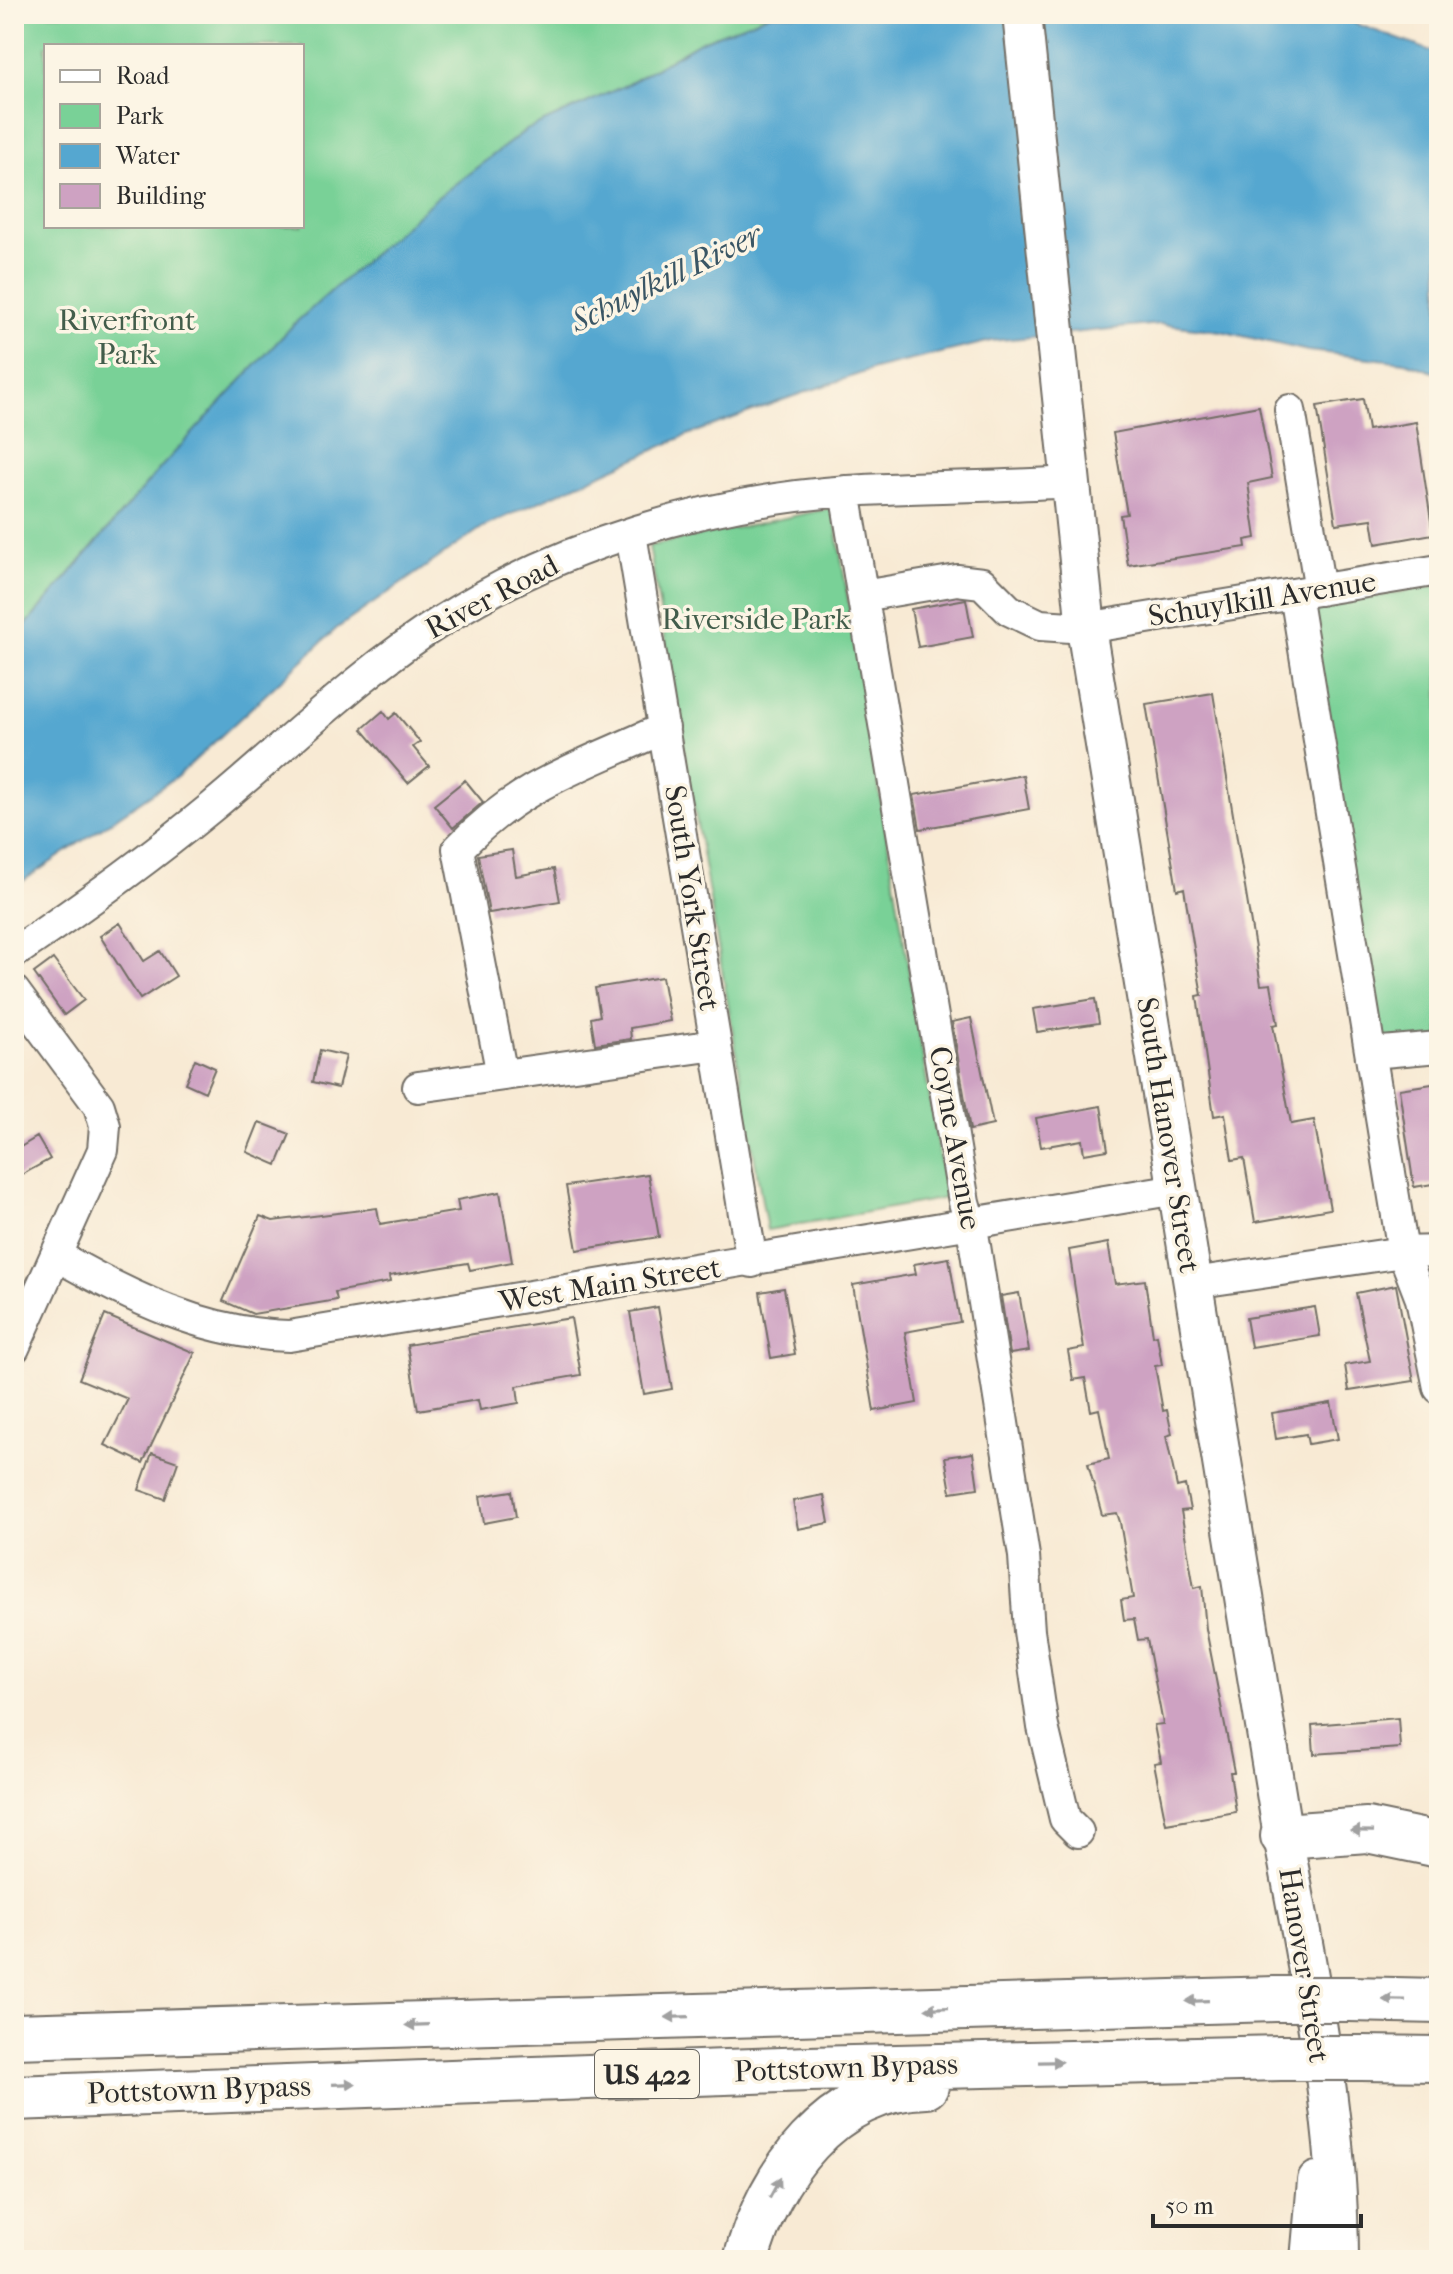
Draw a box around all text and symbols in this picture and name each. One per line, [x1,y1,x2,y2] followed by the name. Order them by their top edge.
[44,44,304,228] legend
[116,62,170,90] text: Road
[116,102,164,130] text: Park
[115,142,180,170] text: Water
[116,182,207,210] text: Building
[564,215,770,341] water label: Schuylkill River
[58,303,196,372] park label: Riverfront Park
[420,547,565,647] street label: River Road
[1146,564,1378,634] street label: Schuylkill Avenue
[661,602,851,637] park label: Riverside Park
[657,783,727,1013] street label: South York Street
[1129,995,1207,1276] street label: South Hanover Street
[922,1044,988,1233] street label: Coyne Avenue
[496,1250,724,1320] street label: West Main Street
[1349,1825,1375,1838] one-way arrow
[1271,1865,1337,2065] street label: Hanover Street
[1381,1994,1406,2006] one-way arrow
[1184,1995,1209,2007] one-way arrow
[924,2002,949,2015] one-way arrow
[664,2010,689,2023] one-way arrow
[404,2018,429,2031] one-way arrow
[733,2047,959,2089] street label: Pottstown Bypass
[595,2050,699,2098] road number: US 422
[1039,2056,1064,2068] one-way arrow
[86,2069,312,2111] street label: Pottstown Bypass
[332,2078,357,2091] one-way arrow
[768,2176,781,2199] one-way arrow
[1153,2178,1361,2228] scale bar
[1165,2192,1214,2220] text: 50 m

